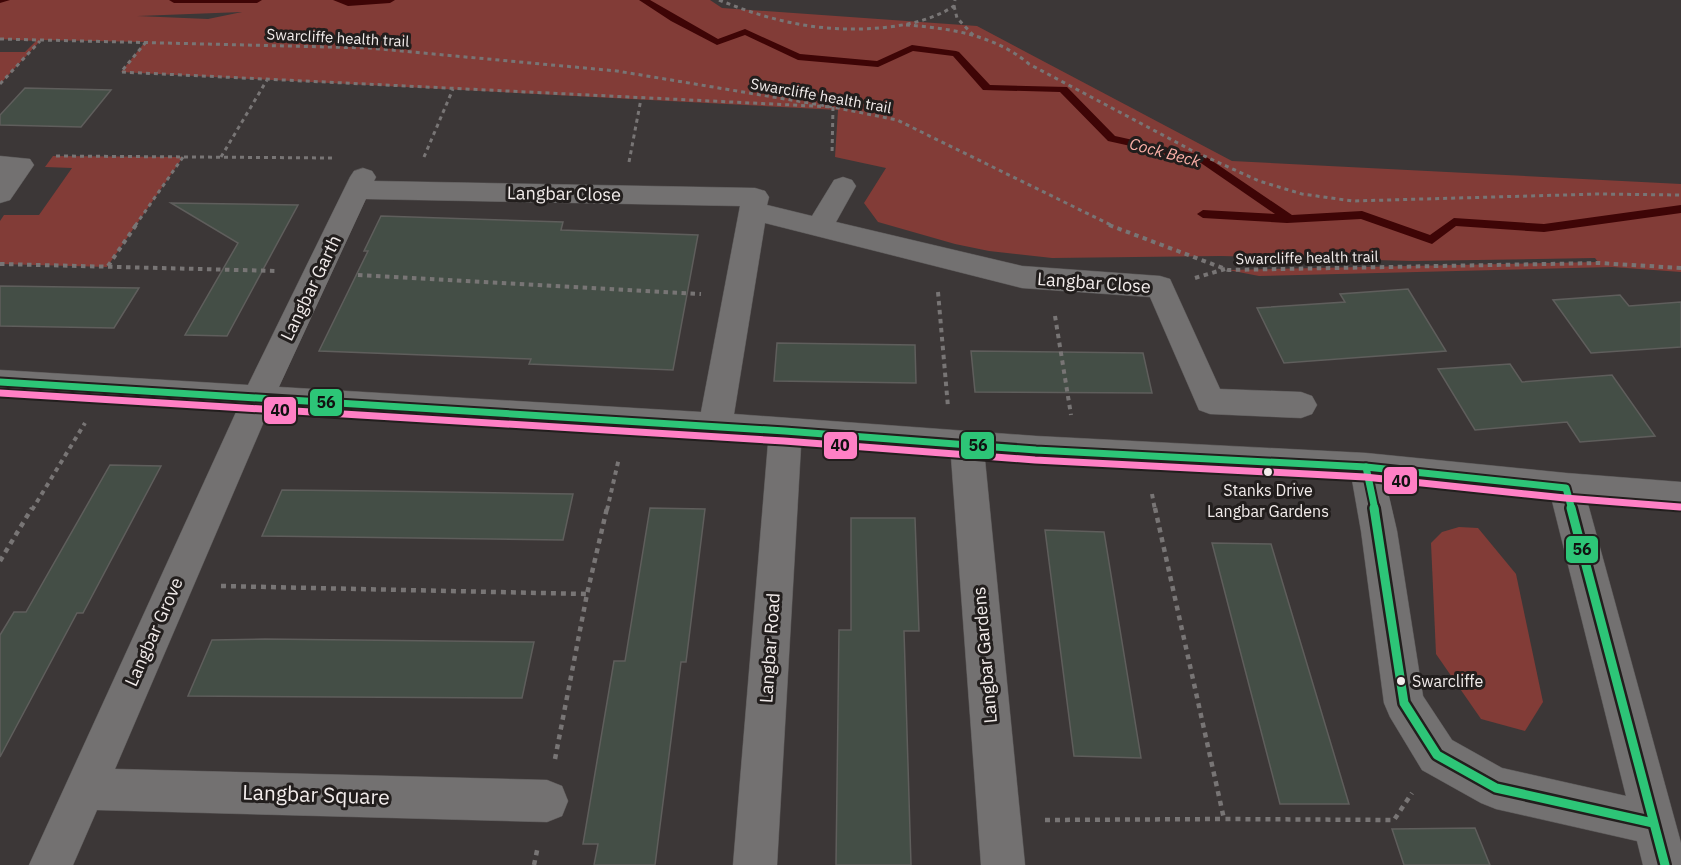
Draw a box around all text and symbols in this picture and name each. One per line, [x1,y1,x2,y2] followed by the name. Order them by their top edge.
[266,24,410,51] street label: Swarcliffe health trail
[749,74,893,117] street label: Swarcliffe health trail
[1127,133,1203,171] water label: Cock Beck
[507,181,621,206] street label: Langbar Close
[275,231,346,344] street label: Langbar Garth
[1235,247,1379,268] street label: Swarcliffe health trail
[1036,267,1152,298] street label: Langbar Close
[309,388,343,417] line badge: 56
[316,392,336,412] text: 56
[263,396,297,425] line badge: 40
[270,400,290,420] text: 40
[823,431,858,460] line badge: 40
[960,431,995,460] line badge: 56
[830,435,850,455] text: 40
[968,435,988,455] text: 56
[1262,466,1274,478] marker: Stanks Drive Langbar Gardens
[1383,466,1418,495] line badge: 40
[1391,471,1411,491] text: 40
[1207,480,1329,521] place label: Stanks Drive Langbar Gardens
[1565,535,1599,564] line badge: 56
[1572,539,1592,559] text: 56
[119,574,188,690] street label: Langbar Grove
[967,586,1002,724] street label: Langbar Gardens
[754,592,785,704] street label: Langbar Road
[1412,671,1483,691] place label: Swarcliffe
[1395,675,1407,687] marker: Swarcliffe
[242,777,390,811] street label: Langbar Square

